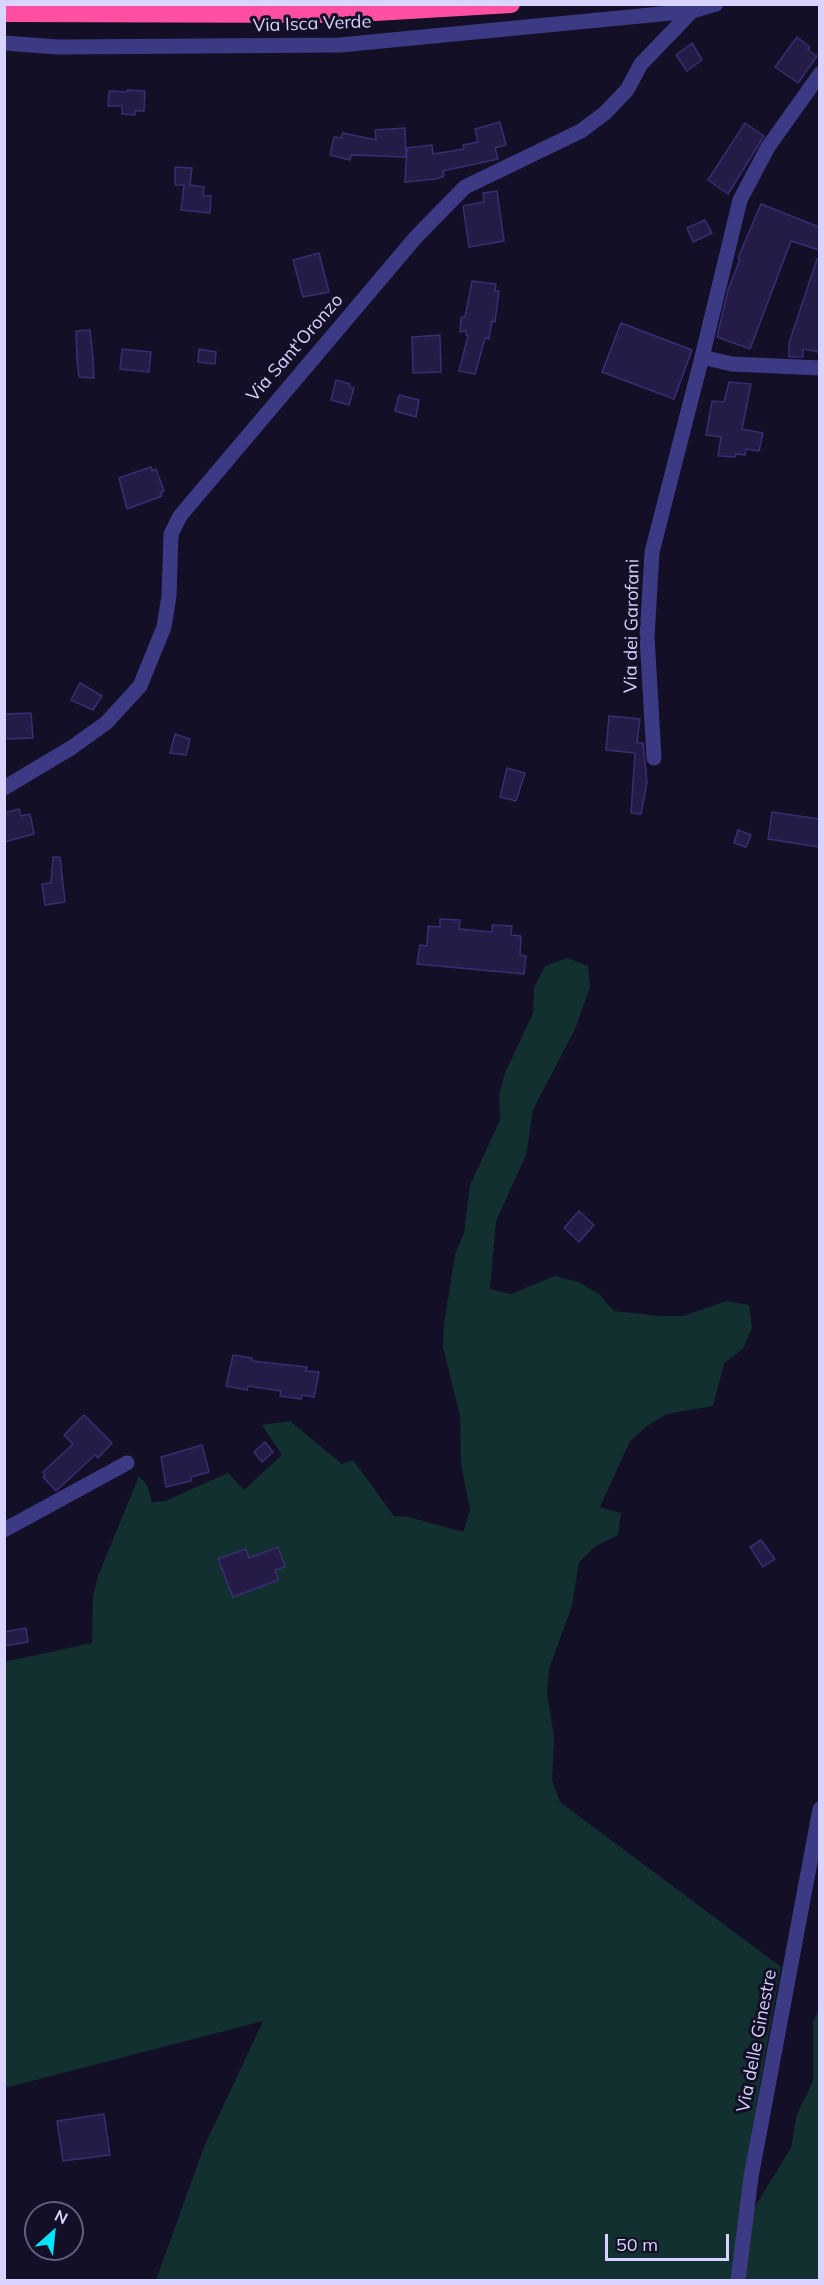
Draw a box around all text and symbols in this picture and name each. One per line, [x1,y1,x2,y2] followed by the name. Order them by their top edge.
[252,11,372,37] street label: Via Isca Verde
[242,290,348,406] street label: Via Sant'Oronzo
[620,559,644,693] street label: Via dei Garofani
[733,1968,781,2114] street label: Via delle Ginestre
[24,2201,84,2261] north arrow
[51,2205,71,2228] text: N
[608,2222,732,2260] scale bar
[616,2233,658,2256] text: 50 m

